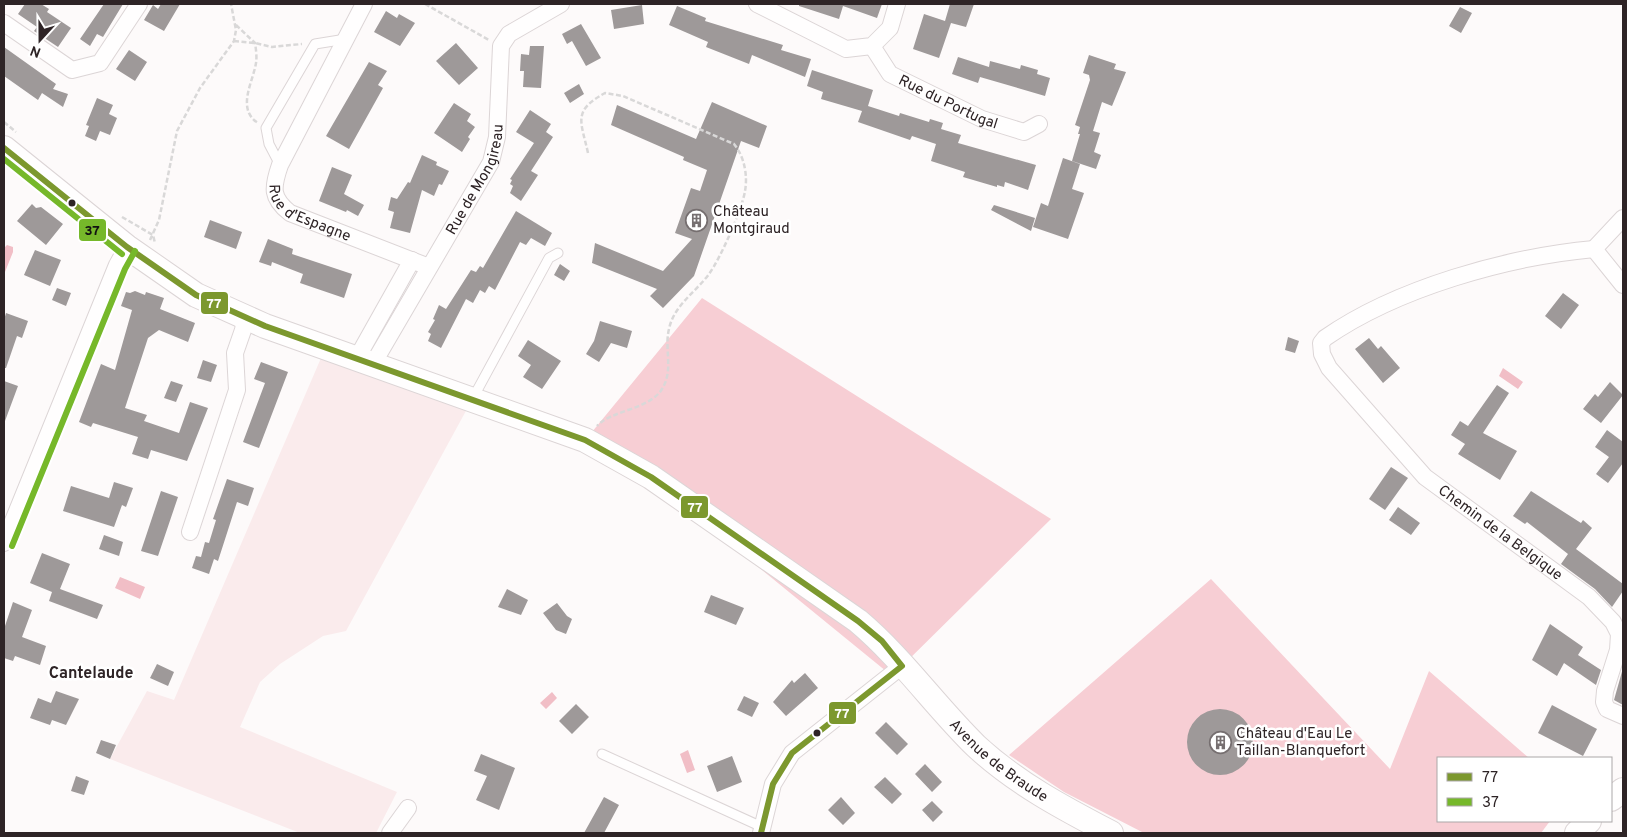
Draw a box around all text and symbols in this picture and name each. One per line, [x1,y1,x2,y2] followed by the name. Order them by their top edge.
[15,15,65,65] north arrow
[28,41,44,60] text: N
[895,72,1000,134] street label: Rue du Portugal
[443,124,509,239] street label: Rue de Mongireau
[263,184,353,247] street label: Rue d'Espagne
[67,198,77,208] unlabelled marker
[713,203,790,239] place label: Château Montgiraud
[685,208,709,232] building icon: Château Montgiraud
[78,218,107,242] line badge: 37
[84,223,100,240] text: 37
[200,291,229,315] line badge: 77
[207,296,222,313] text: 77
[1434,482,1566,585] street label: Chemin de la Belgique
[680,495,709,519] line badge: 77
[688,500,703,517] text: 77
[49,664,133,684] district label: Cantelaude
[828,701,857,725] line badge: 77
[835,706,850,723] text: 77
[944,716,1051,807] street label: Avenue de Braude
[1236,725,1365,761] place label: Château d'Eau Le Taillan-Blanquefort
[812,728,822,738] unlabelled marker
[1208,730,1232,754] building icon: Château d'Eau Le Taillan-Blanquefort
[1437,757,1612,822] legend
[1482,769,1498,788] text: 77
[1482,794,1499,813] text: 37

